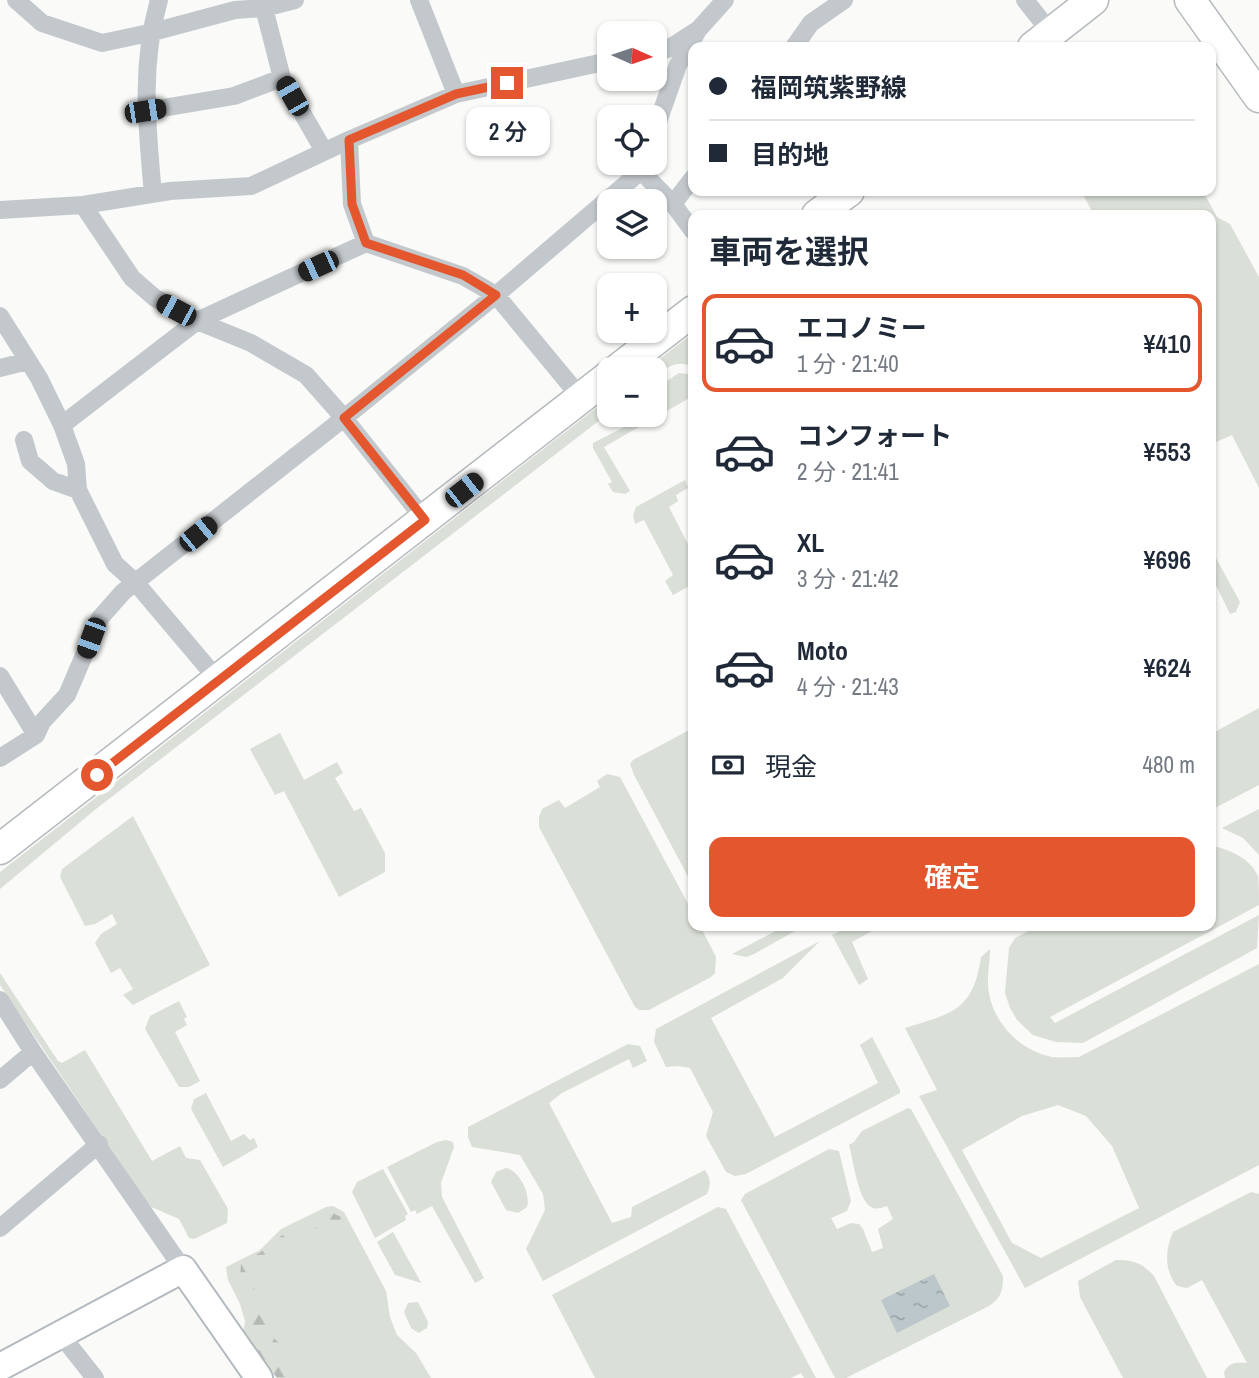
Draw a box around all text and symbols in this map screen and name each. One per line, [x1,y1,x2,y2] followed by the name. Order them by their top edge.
[597,21,667,91] north arrow
[597,21,667,427] map controls
[491,67,523,99] route end
[751,70,907,105] text: 福岡筑紫野線
[273,73,312,119] car
[123,97,168,125] car
[597,105,667,175] button: locate
[465,108,549,156] callout: 2 分
[489,116,527,147] text: 2 分
[751,137,829,172] text: 目的地
[597,189,667,259] button: layers
[709,230,869,273] text: 車両を選択
[295,248,342,284] car
[597,273,667,343] button: +
[153,291,200,329] car
[797,310,927,345] text: エコノミー
[713,312,776,375] icon: car
[1144,326,1191,361] text: ¥410
[797,348,899,379] text: 1 分 · 21:40
[597,357,667,427] button: −
[797,418,952,453] text: コンフォート
[713,420,776,483] icon: car
[1144,434,1191,469] text: ¥553
[797,456,899,487] text: 2 分 · 21:41
[441,469,488,511] car
[176,513,221,555] car
[797,525,824,560] text: XL
[713,528,776,591] icon: car
[1144,542,1191,577] text: ¥696
[797,563,899,594] text: 3 分 · 21:42
[74,615,109,661] car
[797,633,848,668] text: Moto
[713,636,776,699] icon: car
[1144,650,1191,685] text: ¥624
[797,671,899,702] text: 4 分 · 21:43
[709,746,747,784] icon: cash
[765,749,817,784] text: 現金
[1143,749,1195,780] text: 480 m
[81,759,113,791] route start
[709,837,1195,917] button: 確定

